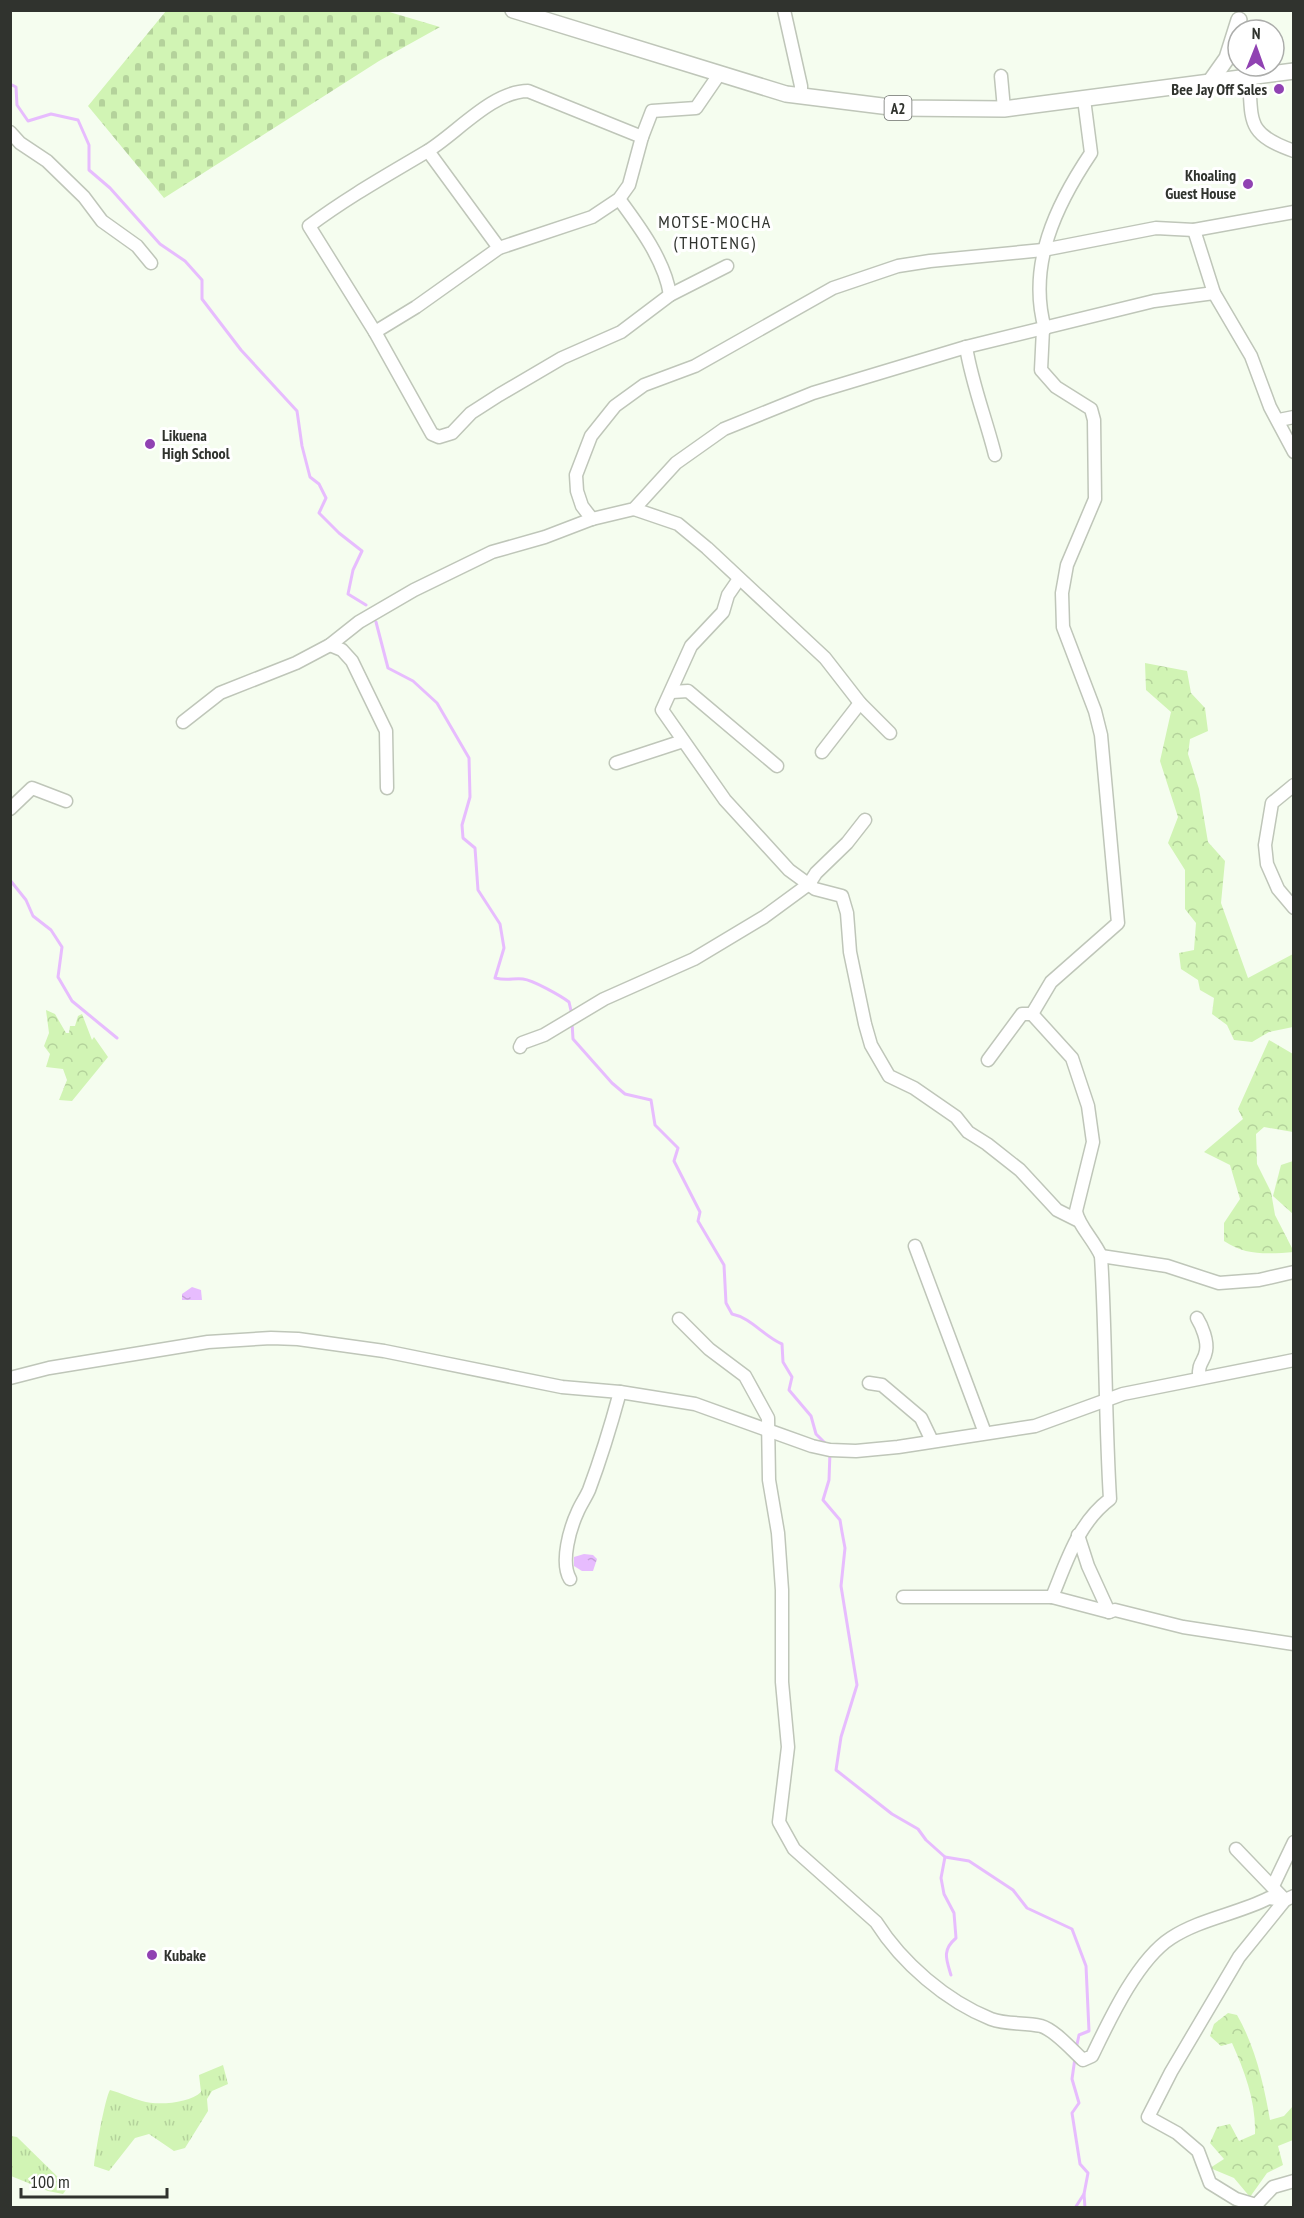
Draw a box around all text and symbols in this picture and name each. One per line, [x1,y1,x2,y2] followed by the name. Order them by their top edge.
[1226,18,1286,78] north arrow
[1252,23,1261,43] text: N
[1171,79,1267,99] place label: Bee Jay Off Sales
[1272,82,1286,96] marker: Bee Jay Off Sales
[884,96,912,120] road number: A2
[1165,165,1236,203] place label: Khoaling Guest House
[1241,177,1255,191] marker: Khoaling Guest House
[658,210,772,254] district label: MOTSE-MOCHA (THOTENG)
[162,425,230,463] place label: Likuena High School
[143,437,157,451] marker: Likuena High School
[164,1945,206,1965] place label: Kubake
[145,1948,159,1962] marker: Kubake
[21,2161,166,2199] scale bar
[30,2170,70,2193] text: 100 m

